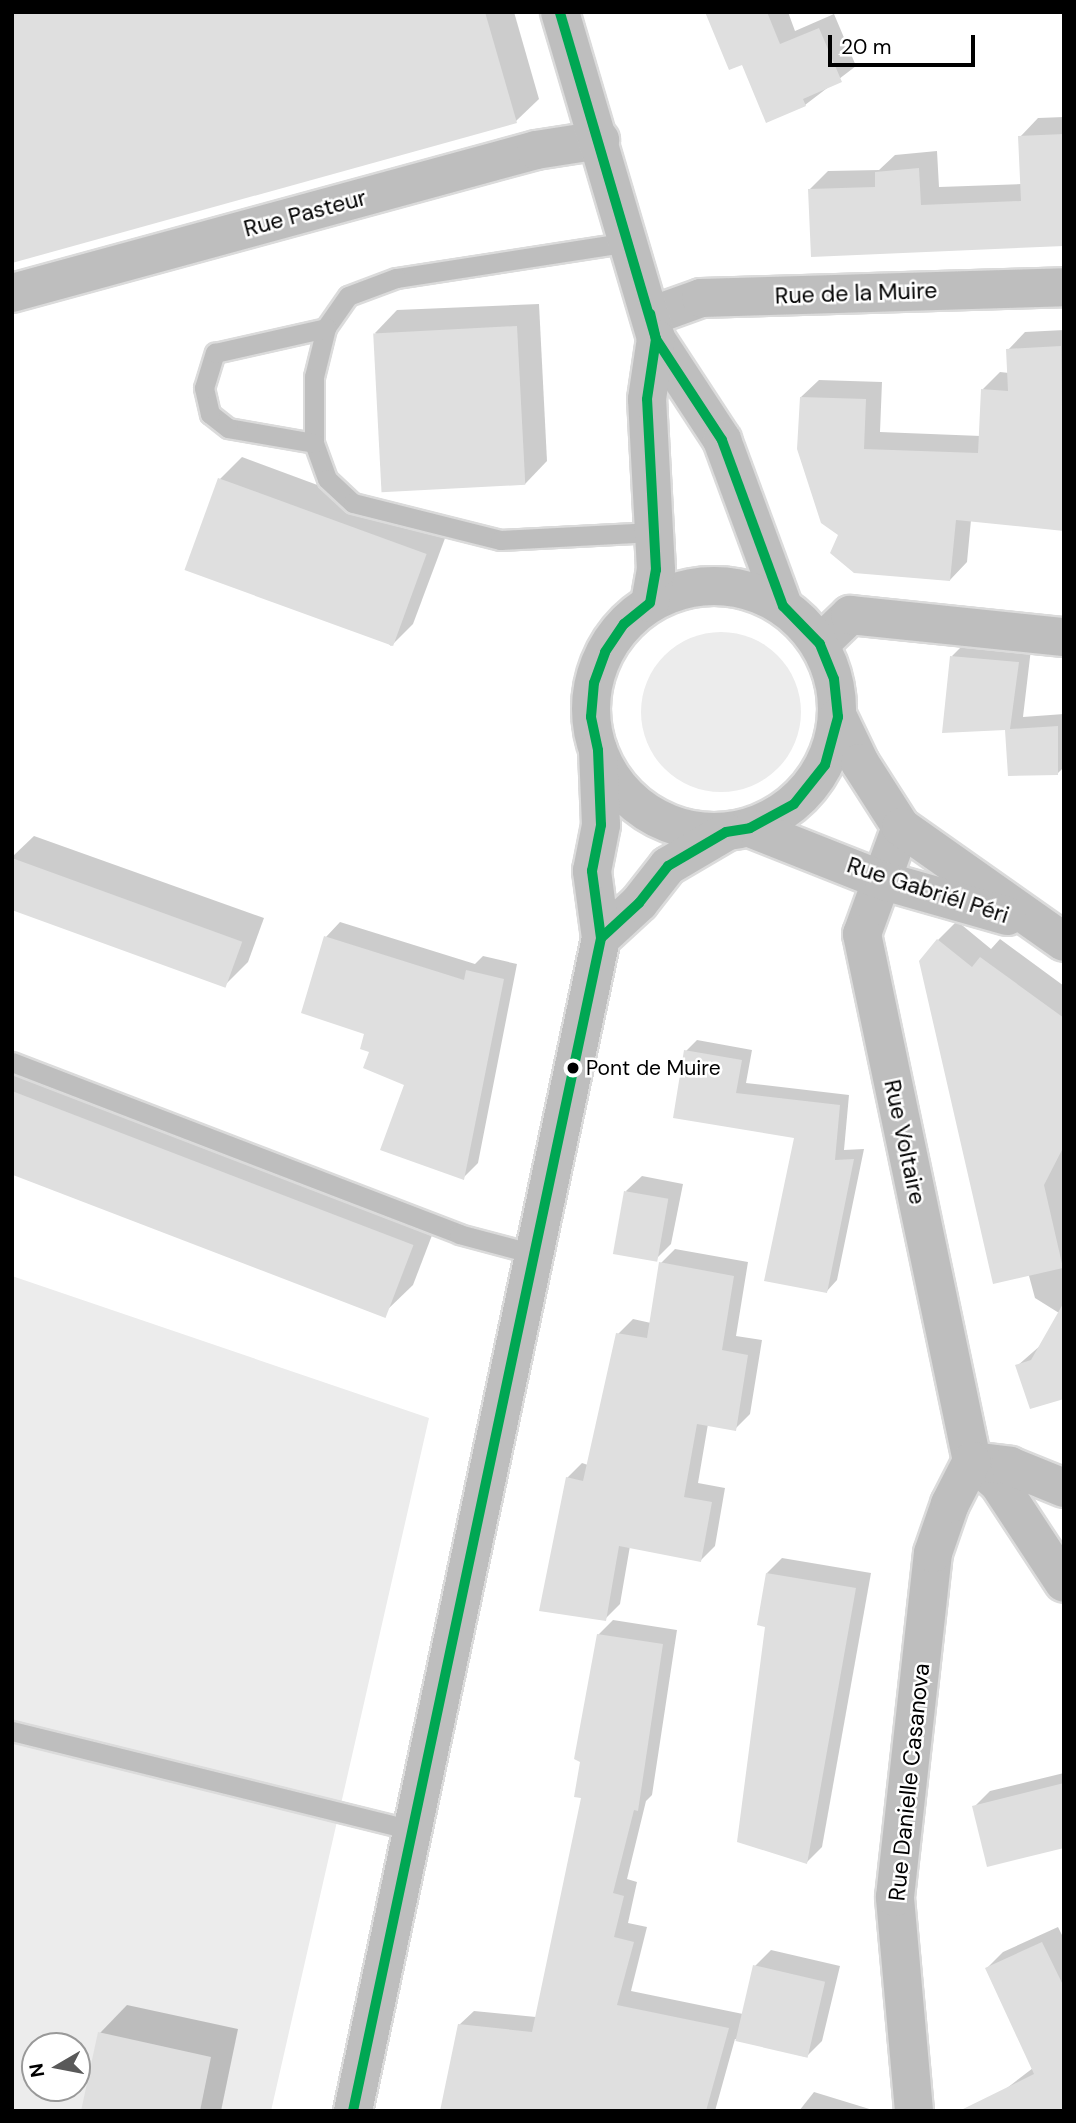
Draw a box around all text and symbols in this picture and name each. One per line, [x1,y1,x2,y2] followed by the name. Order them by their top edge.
[831,21,978,65] scale bar
[841,33,892,61] text: 20 m
[241,183,369,243] street label: Rue Pasteur
[774,276,938,310] street label: Rue de la Muire
[844,851,1012,929] street label: Rue Gabriél Péri
[586,1055,721,1081] place label: Pont de Muire
[566,1061,580,1075] marker: Pont de Muire
[878,1077,932,1207] street label: Rue Voltaire
[883,1662,935,1902] street label: Rue Danielle Casanova
[21,2032,91,2102] north arrow
[23,2061,50,2079] text: N

